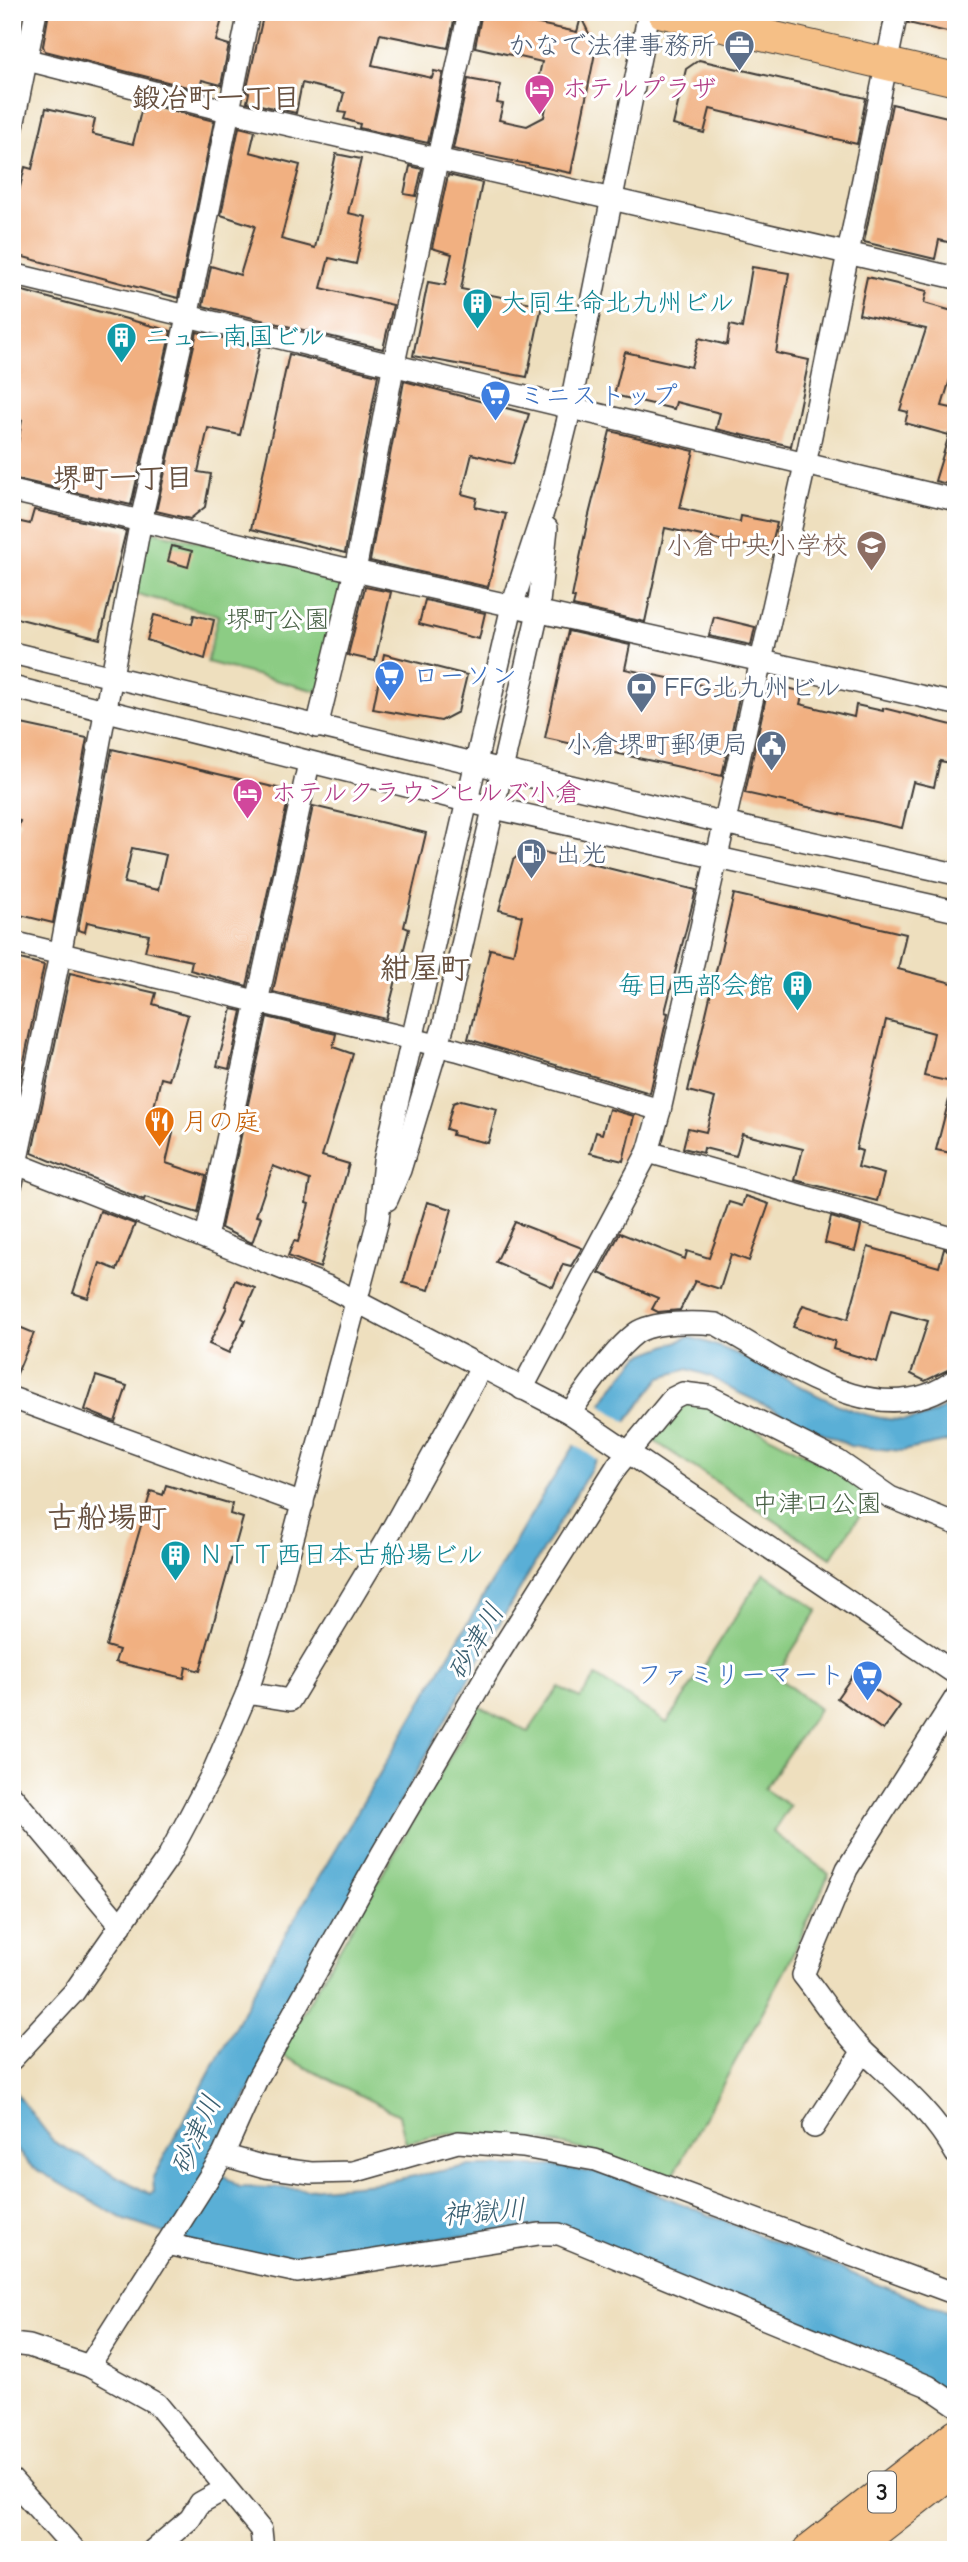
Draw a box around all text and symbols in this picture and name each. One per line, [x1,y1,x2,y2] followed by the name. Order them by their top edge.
[722,29,756,73] office icon: かなで法律事務所
[508,31,716,61] place label: かなで法律事務所
[522,72,556,116] hotel icon: ホテルプラザ
[562,74,717,104] place label: ホテルプラザ
[132,82,300,114] district label: 鍛冶町一丁目
[461,286,495,330] building icon: 大同生命北九州ビル
[501,288,734,318] place label: 大同生命北九州ビル
[104,320,138,364] building icon: ニュー南国ビル
[144,322,325,352] place label: ニュー南国ビル
[479,379,513,423] supermarket icon: ミニストップ
[519,381,678,411] place label: ミニストップ
[53,462,193,494] district label: 堺町一丁目
[854,529,888,573] school or university icon: 小倉中央小学校
[666,531,848,561] place label: 小倉中央小学校
[226,605,330,635] park label: 堺町公園
[373,659,407,703] supermarket icon: ローソン
[413,661,517,691] place label: ローソン
[624,671,658,715] bank icon: FFG北九州ビル
[664,673,841,703] place label: FFG北九州ビル
[754,728,788,772] public building icon: 小倉堺町郵便局
[566,730,748,760] place label: 小倉堺町郵便局
[231,776,265,820] hotel icon: ホテルクラウンヒルズ小倉
[271,778,581,808] place label: ホテルクラウンヒルズ小倉
[515,837,549,881] fuel station icon: 出光
[555,839,607,869] place label: 出光
[380,951,470,986] district label: 紺屋町
[780,969,814,1013] building icon: 毎日西部会館
[618,971,774,1001] place label: 毎日西部会館
[142,1105,176,1149] restaurant icon: 月の庭
[182,1107,260,1137] place label: 月の庭
[752,1489,882,1519] park label: 中津口公園
[47,1500,167,1535] district label: 古船場町
[158,1538,192,1582] building icon: ＮＴＴ西日本古船場ビル
[198,1540,483,1570] place label: ＮＴＴ西日本古船場ビル
[441,1598,511,1686] water label: 砂津川
[851,1658,885,1702] supermarket icon: ファミリーマート
[636,1660,845,1690] place label: ファミリーマート
[164,2090,228,2180] water label: 砂津川
[441,2193,527,2231] water label: 神獄川
[868,2472,896,2512] road number: 3

